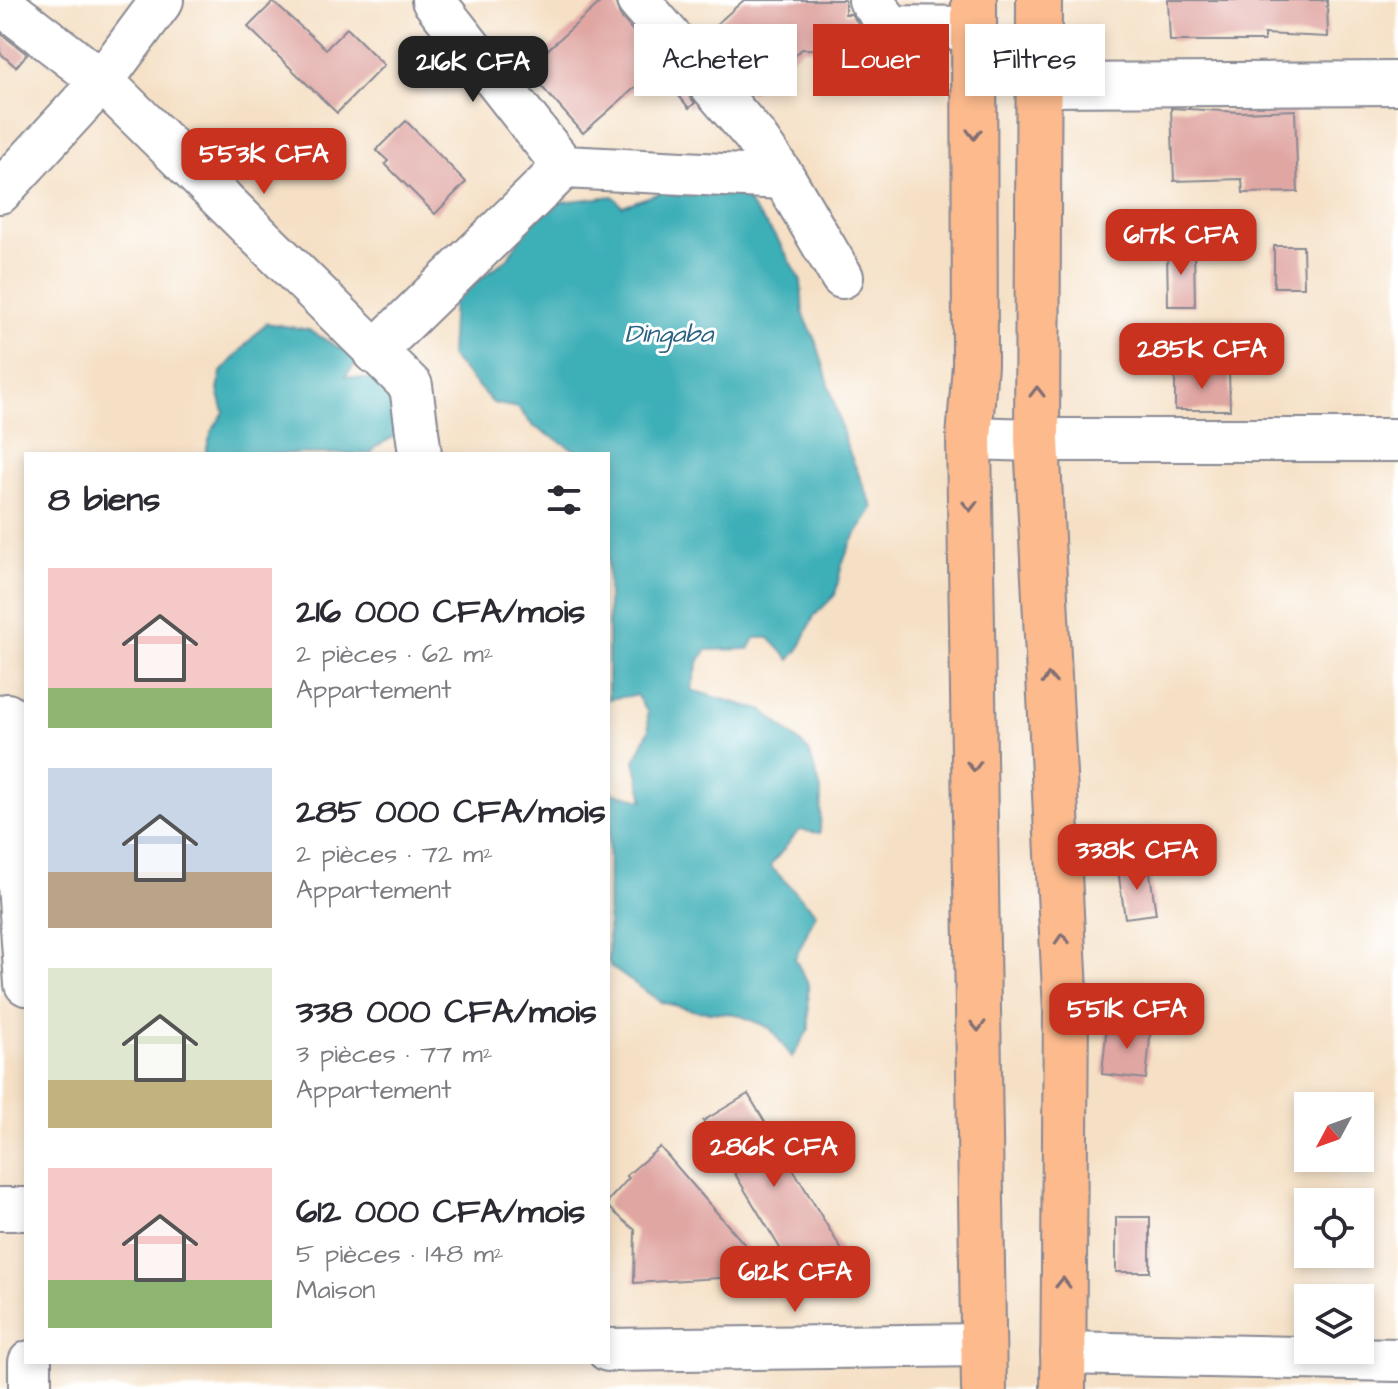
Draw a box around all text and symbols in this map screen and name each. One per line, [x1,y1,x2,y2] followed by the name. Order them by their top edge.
[634,24,797,96] chip: Acheter
[813,24,949,96] chip: Louer
[965,24,1105,96] chip: Filtres
[390,36,556,104] pin: 216K CFA
[416,44,530,80] text: 216K CFA
[181,128,347,196] pin: 553K CFA
[965,128,983,141] one-way arrow
[199,136,329,172] text: 553K CFA
[1098,209,1264,277] pin: 617K CFA
[1124,217,1238,253] text: 617K CFA
[625,316,715,353] water label: Dingaba
[1119,323,1285,391] pin: 285K CFA
[1137,331,1267,367] text: 285K CFA
[1028,385,1046,398] one-way arrow
[48,476,160,524] text: 8 biens
[542,478,586,522] icon: filters
[961,500,979,513] one-way arrow
[296,588,585,636] text: 216 000 CFA/mois
[112,600,208,696] icon: home
[296,636,493,672] text: 2 pièces · 62 m²
[296,672,452,708] text: Appartement
[1041,672,1058,685] one-way arrow
[965,760,983,773] one-way arrow
[296,788,606,836] text: 285 000 CFA/mois
[112,800,208,896] icon: home
[1054,824,1220,892] pin: 338K CFA
[1076,832,1198,868] text: 338K CFA
[296,836,493,872] text: 2 pièces · 72 m²
[296,872,452,908] text: Appartement
[1054,932,1071,945] one-way arrow
[1044,983,1210,1051] pin: 551K CFA
[296,988,597,1036] text: 338 000 CFA/mois
[1067,991,1187,1027] text: 551K CFA
[112,1000,208,1096] icon: home
[969,1020,987,1033] one-way arrow
[296,1036,493,1072] text: 3 pièces · 77 m²
[296,1072,452,1108] text: Appartement
[1294,1092,1374,1172] north arrow
[1294,1092,1374,1364] map controls
[691,1121,857,1189] pin: 286K CFA
[710,1129,838,1165] text: 286K CFA
[296,1188,585,1236] text: 612 000 CFA/mois
[1294,1188,1374,1268] button: locate
[112,1200,208,1296] icon: home
[296,1236,504,1272] text: 5 pièces · 148 m²
[712,1246,878,1314] pin: 612K CFA
[738,1254,852,1290] text: 612K CFA
[296,1272,375,1308] text: Maison
[1054,1276,1072,1289] one-way arrow
[1294,1284,1374,1364] button: layers

